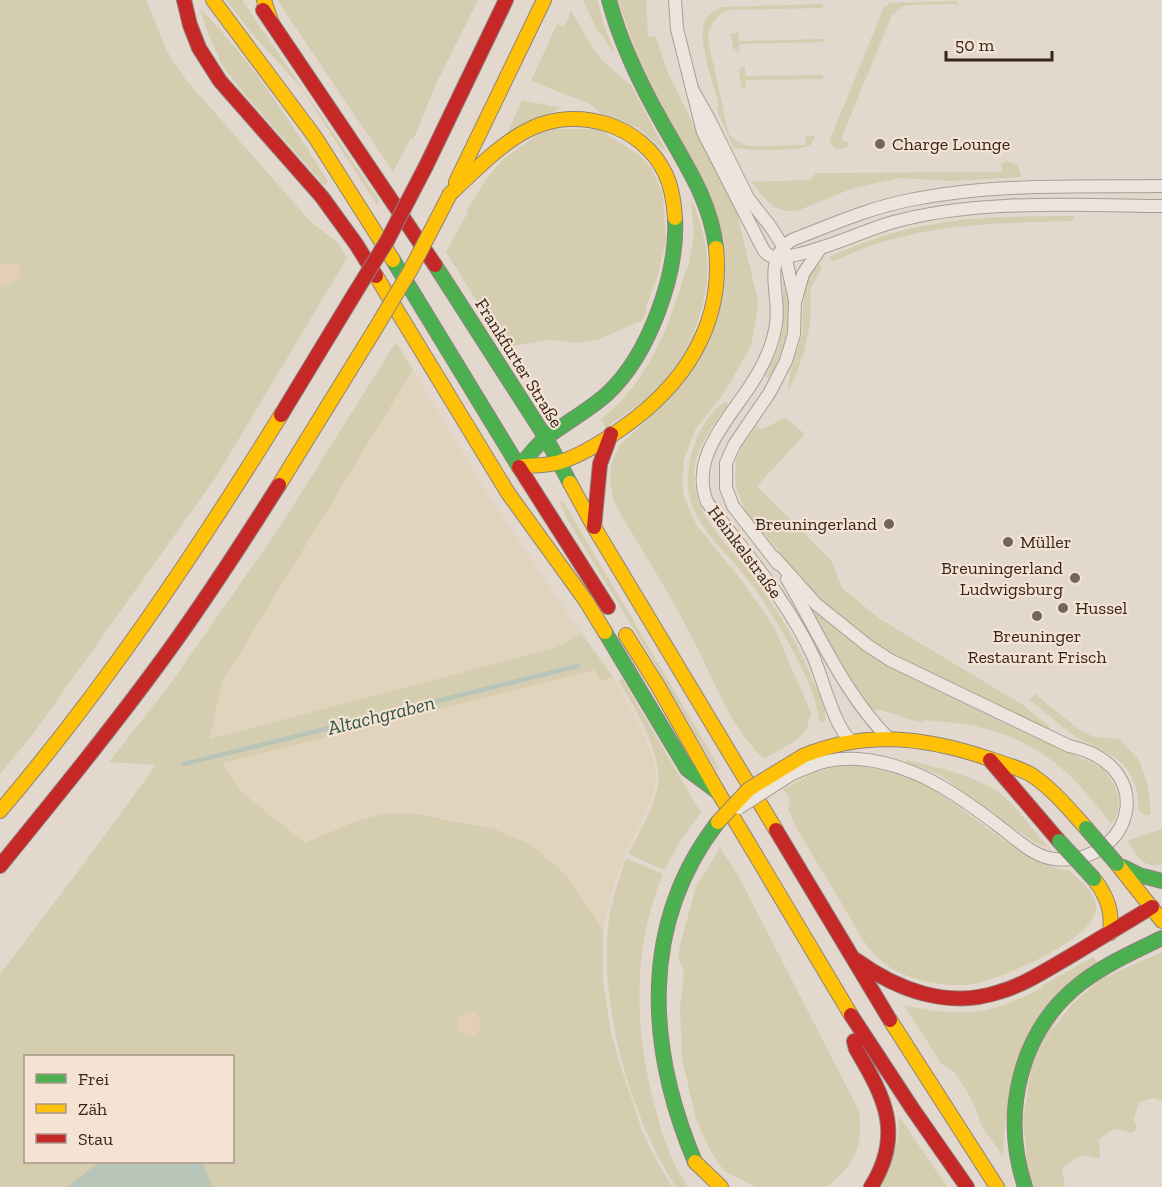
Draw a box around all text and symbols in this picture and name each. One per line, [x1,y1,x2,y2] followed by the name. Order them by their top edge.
[946,24,1052,62] scale bar
[955,34,995,56] text: 50 m
[892,133,1010,155] place label: Charge Lounge
[873,137,887,151] marker: Charge Lounge
[470,294,568,432] street label: Frankfurter Straße
[703,501,787,603] street label: Heinkelstraße
[755,513,877,535] place label: Breuningerland
[882,517,896,531] marker: Breuningerland
[1020,531,1071,553] place label: Müller
[1001,535,1015,549] marker: Müller
[941,557,1063,600] place label: Breuningerland Ludwigsburg
[1068,571,1082,585] marker: Breuningerland Ludwigsburg
[1075,597,1128,619] place label: Hussel
[1056,601,1070,615] marker: Hussel
[1030,609,1044,623] marker: Breuninger Restaurant Frisch
[968,625,1106,668] place label: Breuninger Restaurant Frisch
[324,690,437,740] water label: Altachgraben
[24,1055,234,1163] legend
[78,1068,109,1090] text: Frei
[78,1098,107,1120] text: Zäh
[78,1128,113,1150] text: Stau

